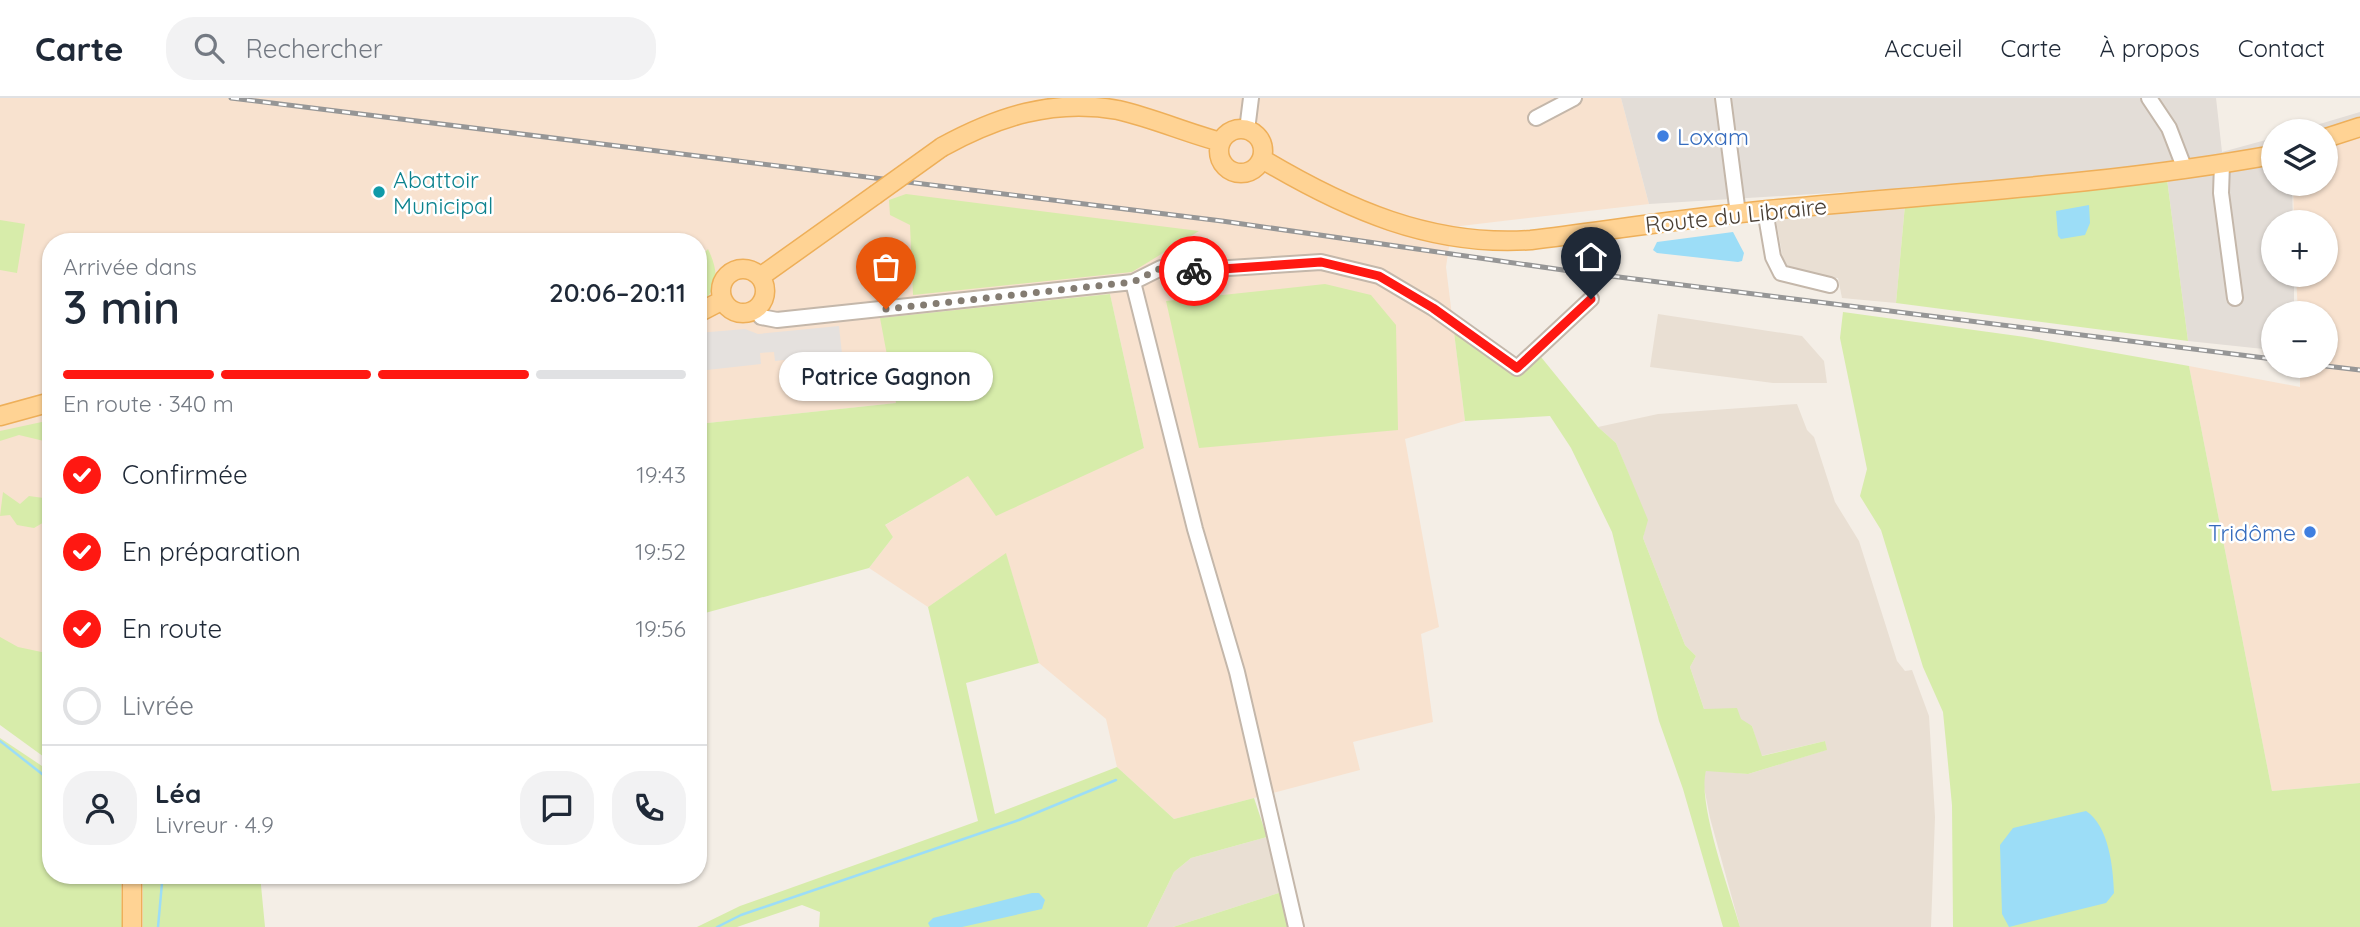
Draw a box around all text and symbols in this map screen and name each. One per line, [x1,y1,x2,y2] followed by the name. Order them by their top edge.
[166,17,656,80] search box
[35,28,124,69] text: Carte
[190,29,228,67] icon: search
[246,32,383,65] text: Rechercher
[1884,33,1963,63] text: Accueil
[2001,33,2062,63] text: Carte
[2100,33,2200,63] text: À propos
[2238,33,2325,63] text: Contact
[2261,119,2338,378] map controls
[2261,119,2338,196] button: layers
[1677,122,1749,151] place label: Loxam
[1655,128,1671,144] marker: Loxam
[393,165,493,220] place label: Abattoir Municipal
[371,184,387,200] marker: Abattoir Municipal
[1644,191,1828,239] street label: Route du Libraire
[2261,210,2338,287] button: +
[1561,227,1621,299] pin
[1159,236,1229,306] courier
[856,237,916,309] pin
[1572,238,1610,276] icon: home
[867,248,905,286] icon: bag
[63,252,197,281] text: Arrivée dans
[1175,252,1213,290] icon: bike
[549,276,686,309] text: 20:06–20:11
[63,278,180,336] text: 3 min
[2261,301,2338,378] button: −
[779,351,993,400] callout: Patrice Gagnon
[801,362,971,391] text: Patrice Gagnon
[63,389,234,418] text: En route · 340 m
[63,456,101,494] icon: check
[122,458,248,491] text: Confirmée
[636,460,686,489] text: 19:43
[2208,518,2296,547] place label: Tridôme
[2302,524,2318,540] marker: Tridôme
[63,533,101,571] icon: check
[122,535,301,568] text: En préparation
[635,537,686,566] text: 19:52
[63,610,101,648] icon: check
[122,612,222,645] text: En route
[635,614,686,643] text: 19:56
[122,689,194,722] text: Livrée
[63,771,137,845] button: person
[520,771,594,845] button: chat
[612,771,686,845] button: phone
[155,777,201,810] text: Léa
[155,810,274,839] text: Livreur · 4.9

